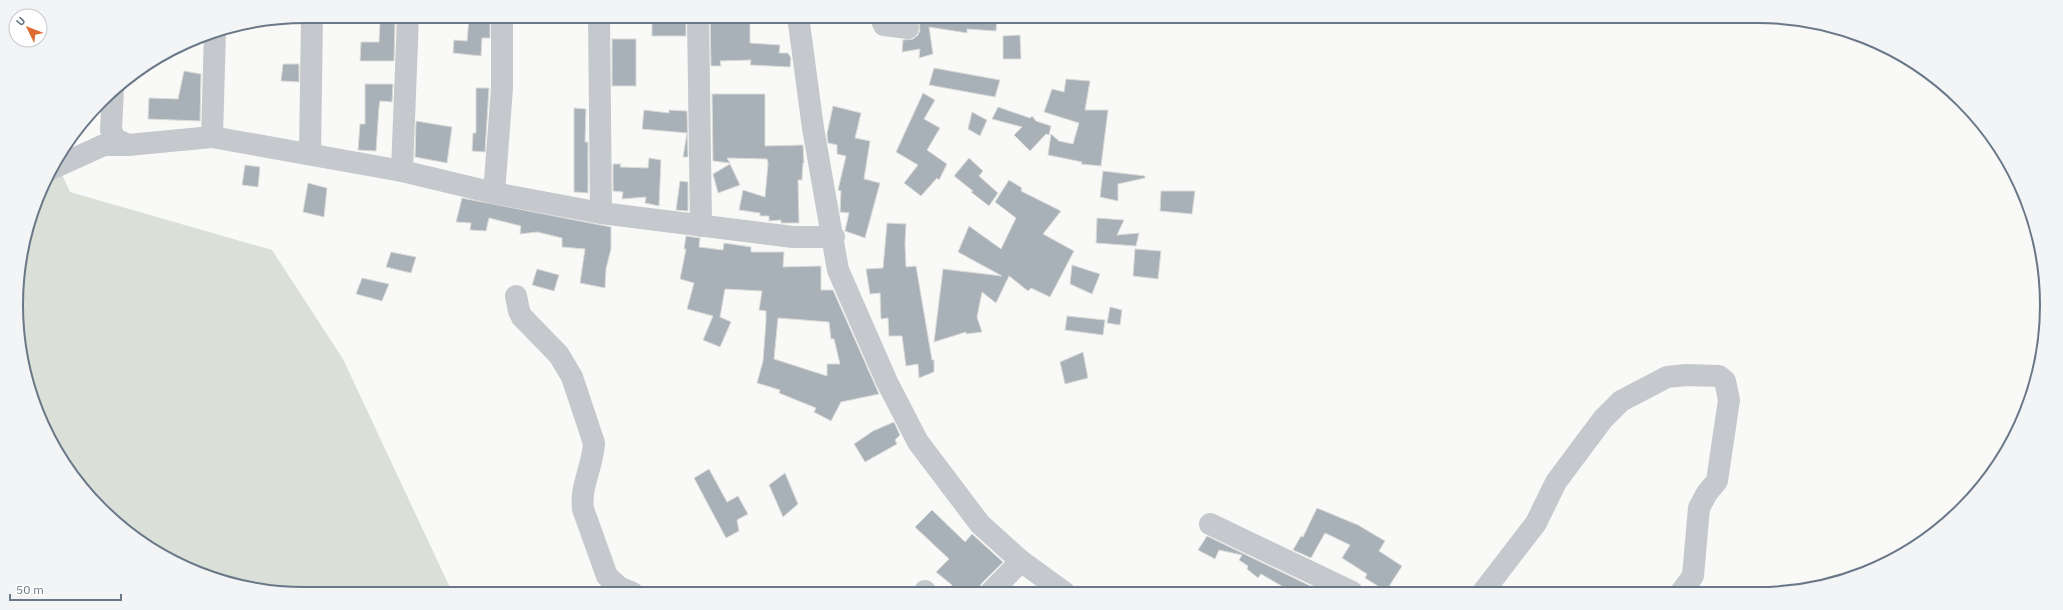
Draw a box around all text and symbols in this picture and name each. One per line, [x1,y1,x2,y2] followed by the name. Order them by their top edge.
[8,8,48,48] north arrow
[13,14,28,29] text: U
[10,576,121,602] scale bar
[16,582,44,597] text: 50 m

